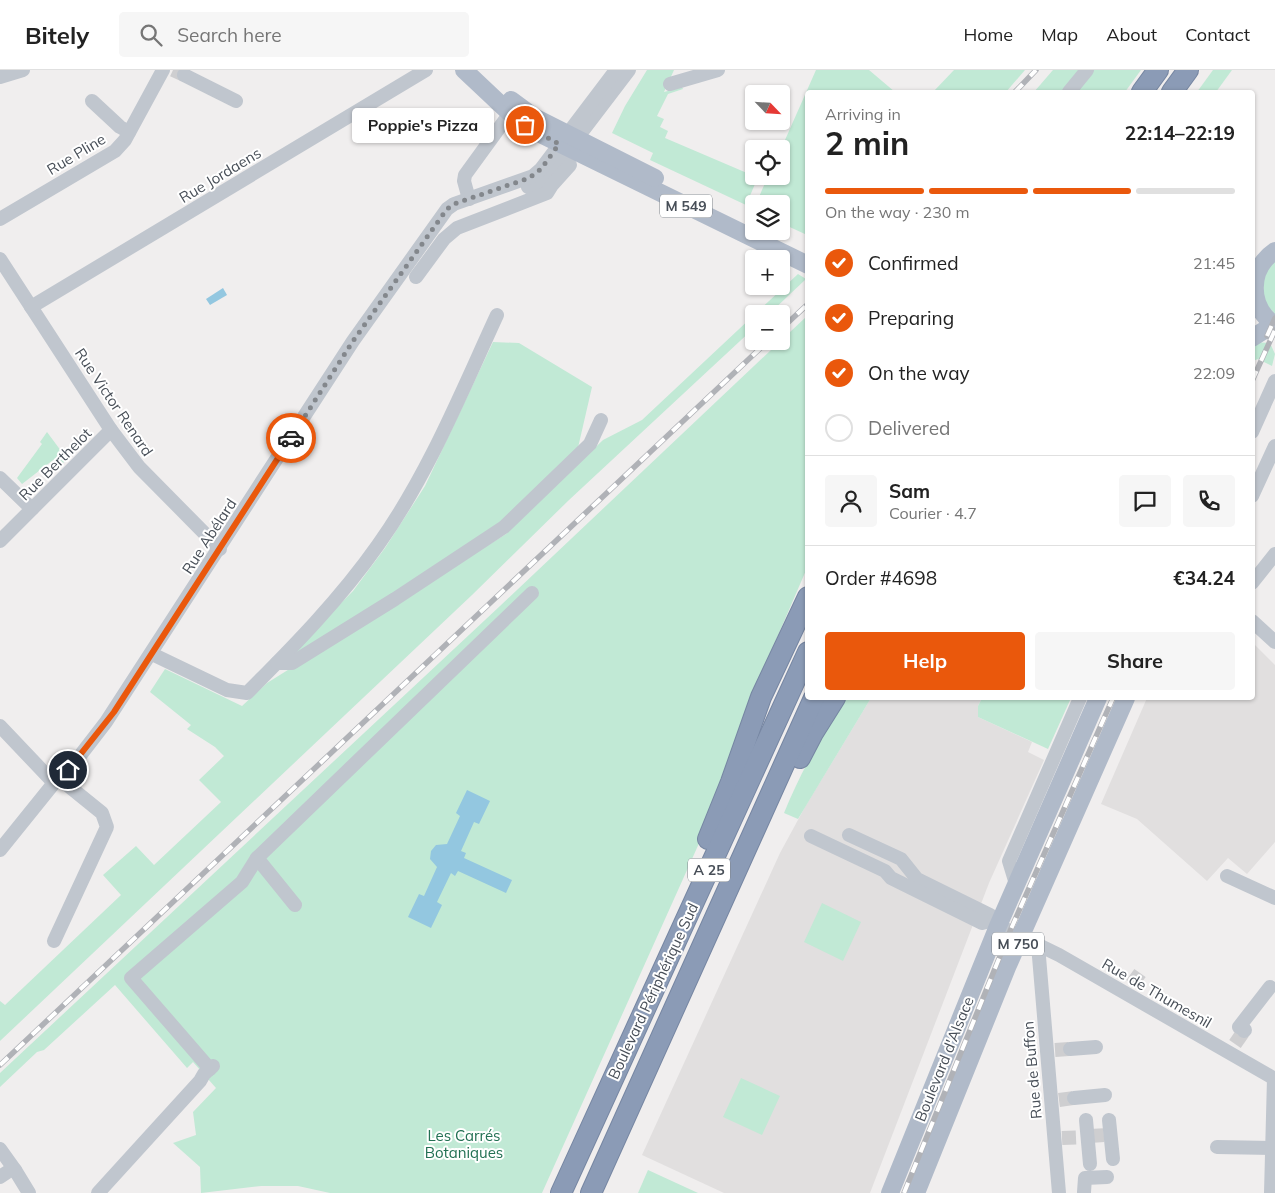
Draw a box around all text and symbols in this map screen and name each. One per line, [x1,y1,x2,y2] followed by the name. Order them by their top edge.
[119,12,469,57] search box
[25,20,89,50] text: Bitely
[137,21,165,49] icon: search
[177,23,282,47] text: Search here
[963,23,1013,46] text: Home
[1041,23,1078,46] text: Map
[1106,23,1157,46] text: About
[1185,23,1250,46] text: Contact
[745,85,790,130] north arrow
[745,85,790,350] map controls
[504,104,546,146] pin
[825,104,901,124] text: Arriving in
[352,108,495,142] callout: Poppie's Pizza
[511,111,539,139] icon: bag
[368,115,478,135] text: Poppie's Pizza
[1125,121,1235,145] text: 22:14–22:19
[825,123,909,163] text: 2 min
[43,129,109,179] street label: Rue Pline
[745,140,790,185] button: locate
[176,143,264,207] street label: Rue Jordaens
[660,194,712,218] road number: M 549
[745,195,790,240] button: layers
[825,202,970,222] text: On the way · 230 m
[825,249,853,277] icon: check
[745,250,790,295] button: +
[868,251,959,275] text: Confirmed
[1193,253,1235,273] text: 21:45
[825,304,853,332] icon: check
[745,305,790,350] button: −
[868,306,954,330] text: Preparing
[1193,308,1235,328] text: 21:46
[71,344,157,460] street label: Rue Victor Renard
[825,359,853,387] icon: check
[868,361,970,385] text: On the way
[1193,363,1235,383] text: 22:09
[266,413,316,463] courier
[868,416,950,440] text: Delivered
[15,424,95,504] street label: Rue Berthelot
[277,424,305,452] icon: car
[825,475,877,527] button: person
[1119,475,1171,527] button: chat
[1183,475,1235,527] button: phone
[889,479,930,503] text: Sam
[178,495,240,577] street label: Rue Abélard
[889,503,977,523] text: Courier · 4.7
[825,566,937,590] text: Order #4698
[1173,566,1235,590] text: €34.24
[825,632,1025,690] button: Help
[1035,632,1235,690] button: Share
[47,749,89,791] pin
[54,756,82,784] icon: home
[688,858,730,882] road number: A 25
[604,900,702,1082] street label: Boulevard Périphérique Sud
[992,932,1044,956] road number: M 750
[1099,954,1215,1032] street label: Rue de Thumesnil
[910,994,978,1124] street label: Boulevard d'Alsace
[1018,1020,1046,1120] street label: Rue de Buffon
[425,1126,503,1162] park label: Les Carrés Botaniques

